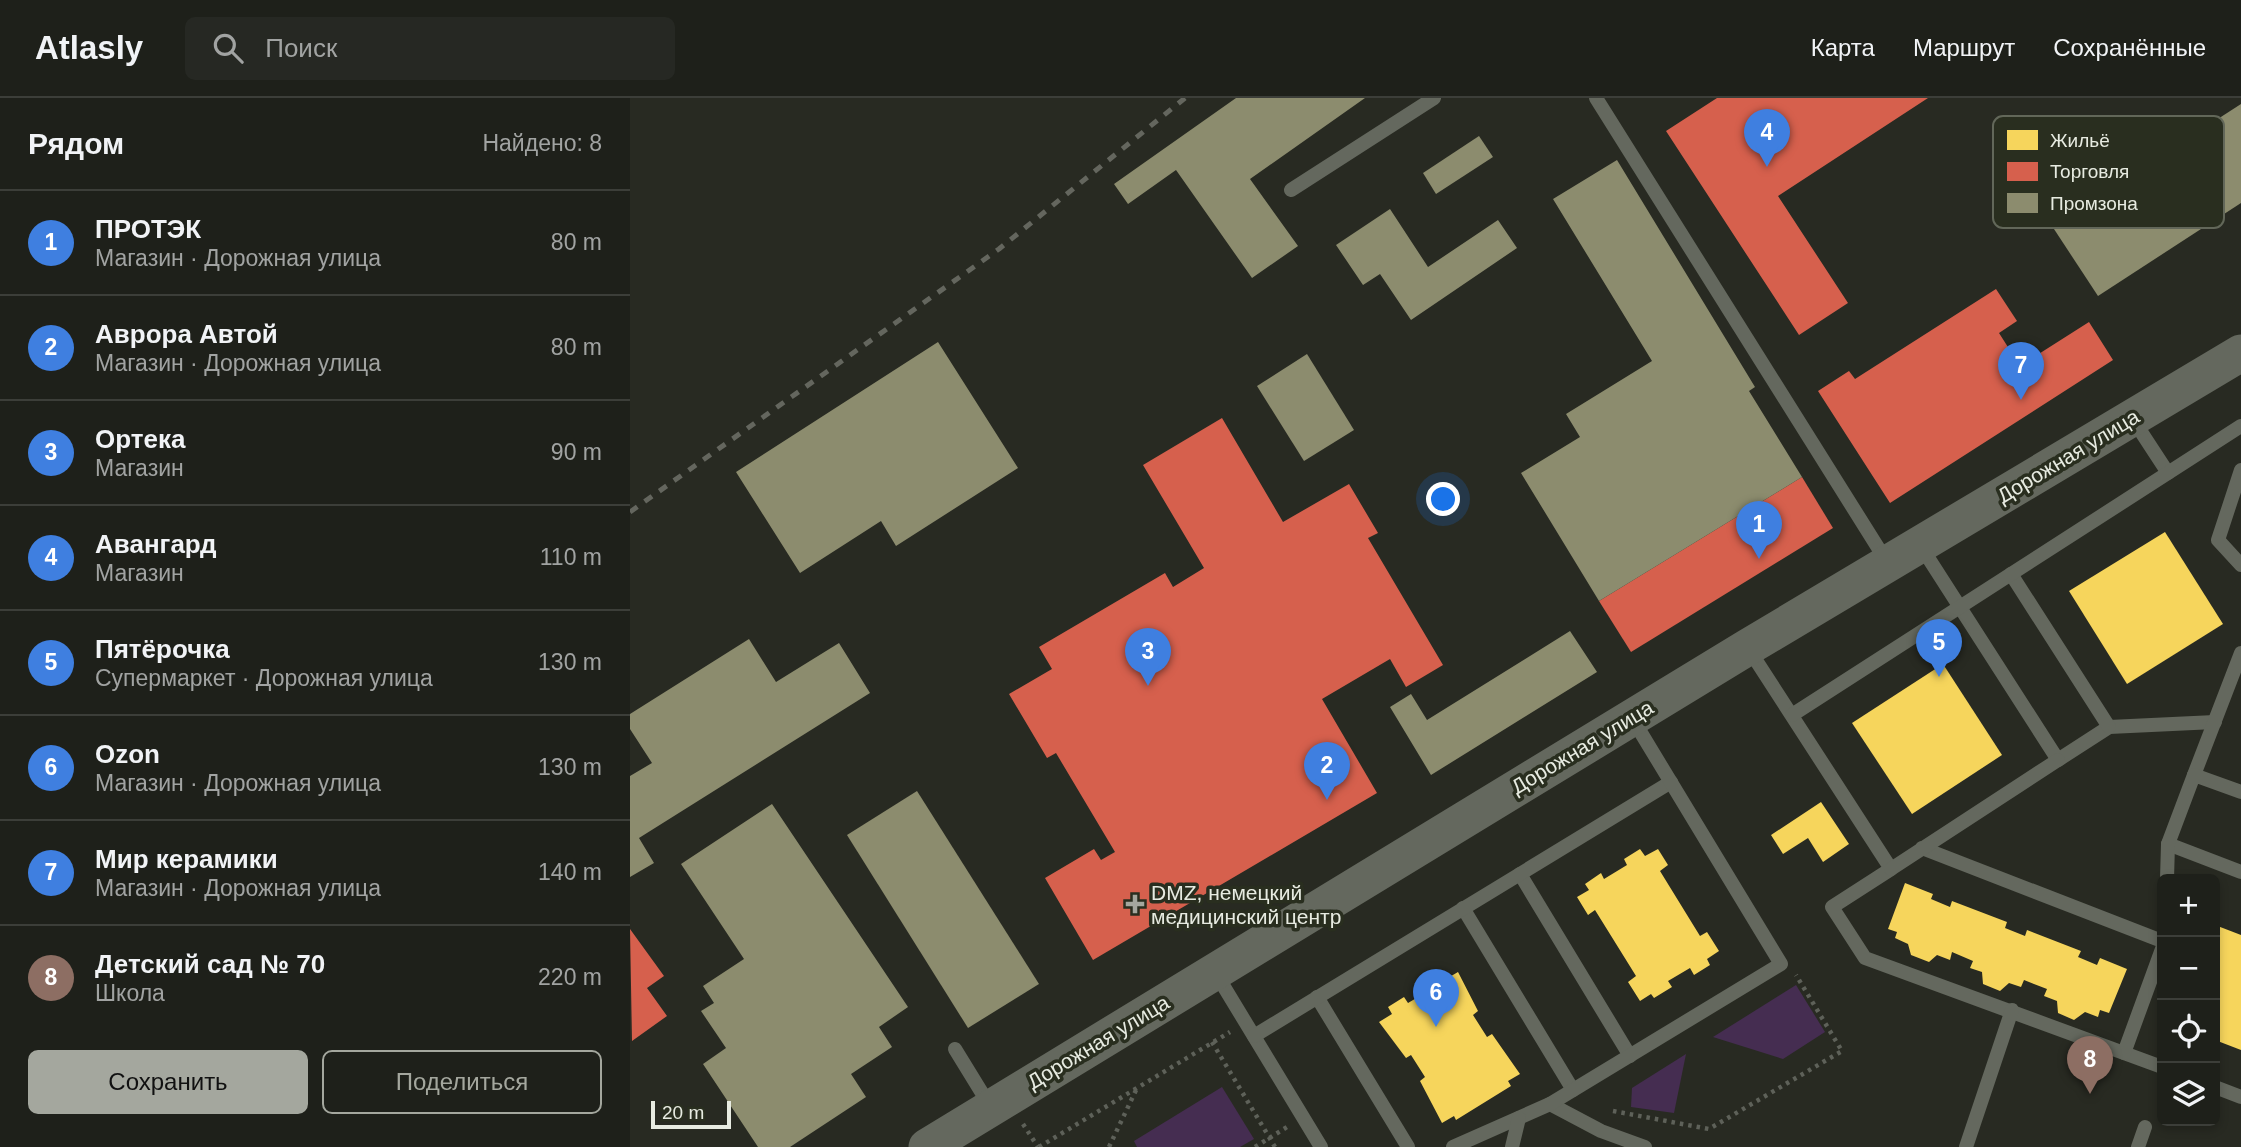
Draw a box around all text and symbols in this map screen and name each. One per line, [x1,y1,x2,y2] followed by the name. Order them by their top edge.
[185,17,675,80] search box
[35,29,143,66] text: Atlasly
[209,29,247,67] icon: search
[265,33,337,63] text: Поиск
[1811,34,1875,61] text: Карта
[1913,34,2015,61] text: Маршрут
[2053,34,2206,61] text: Сохранённые
[1744,109,1790,167] pin: 4
[1993,116,2224,228] legend
[28,127,124,160] text: Рядом
[482,130,602,156] text: Найдено: 8
[2050,130,2110,151] text: Жильё
[2050,161,2129,182] text: Торговля
[2050,193,2138,214] text: Промзона
[95,214,201,244] text: ПРОТЭК
[45,229,57,255] text: 1
[551,229,602,255] text: 80 m
[95,245,381,271] text: Магазин · Дорожная улица
[95,319,278,349] text: Аврора Автой
[45,334,57,360] text: 2
[551,334,602,360] text: 80 m
[1998,342,2044,400] pin: 7
[95,350,381,376] text: Магазин · Дорожная улица
[1993,404,2143,507] street label: Дорожная улица
[95,424,185,454] text: Ортека
[45,439,57,465] text: 3
[551,439,602,465] text: 90 m
[95,455,184,481] text: Магазин
[1426,482,1460,516] your location
[1736,501,1782,559] pin: 1
[95,529,217,559] text: Авангард
[45,544,57,570] text: 4
[540,544,602,570] text: 110 m
[95,560,184,586] text: Магазин
[1916,619,1962,677] pin: 5
[1125,628,1171,686] pin: 3
[95,634,230,664] text: Пятёрочка
[45,649,57,675] text: 5
[538,649,602,675] text: 130 m
[95,665,433,691] text: Супермаркет · Дорожная улица
[1507,695,1657,798] street label: Дорожная улица
[95,739,160,769] text: Ozon
[1304,742,1350,800] pin: 2
[45,754,57,780] text: 6
[538,754,602,780] text: 130 m
[95,770,381,796] text: Магазин · Дорожная улица
[95,844,278,874] text: Мир керамики
[45,859,57,885] text: 7
[538,859,602,885] text: 140 m
[2157,874,2220,1126] map controls
[2157,874,2220,937] button: +
[95,875,381,901] text: Магазин · Дорожная улица
[1151,881,1341,928] place label: DMZ, немецкий медицинский центр
[1125,894,1145,914] marker: DMZ, немецкий медицинский центр
[2157,937,2220,1000] button: −
[95,949,325,979] text: Детский сад № 70
[45,964,57,990] text: 8
[538,964,602,990] text: 220 m
[1413,969,1459,1027] pin: 6
[95,980,165,1006] text: Школа
[1023,990,1173,1093] street label: Дорожная улица
[2157,1000,2220,1063] button: locate
[2067,1036,2113,1094] pin: 8
[28,1050,308,1114] button: Сохранить
[322,1050,602,1114] button: Поделиться
[2157,1063,2220,1126] button: layers
[651,1098,732,1130] scale bar
[662,1102,704,1123] text: 20 m

